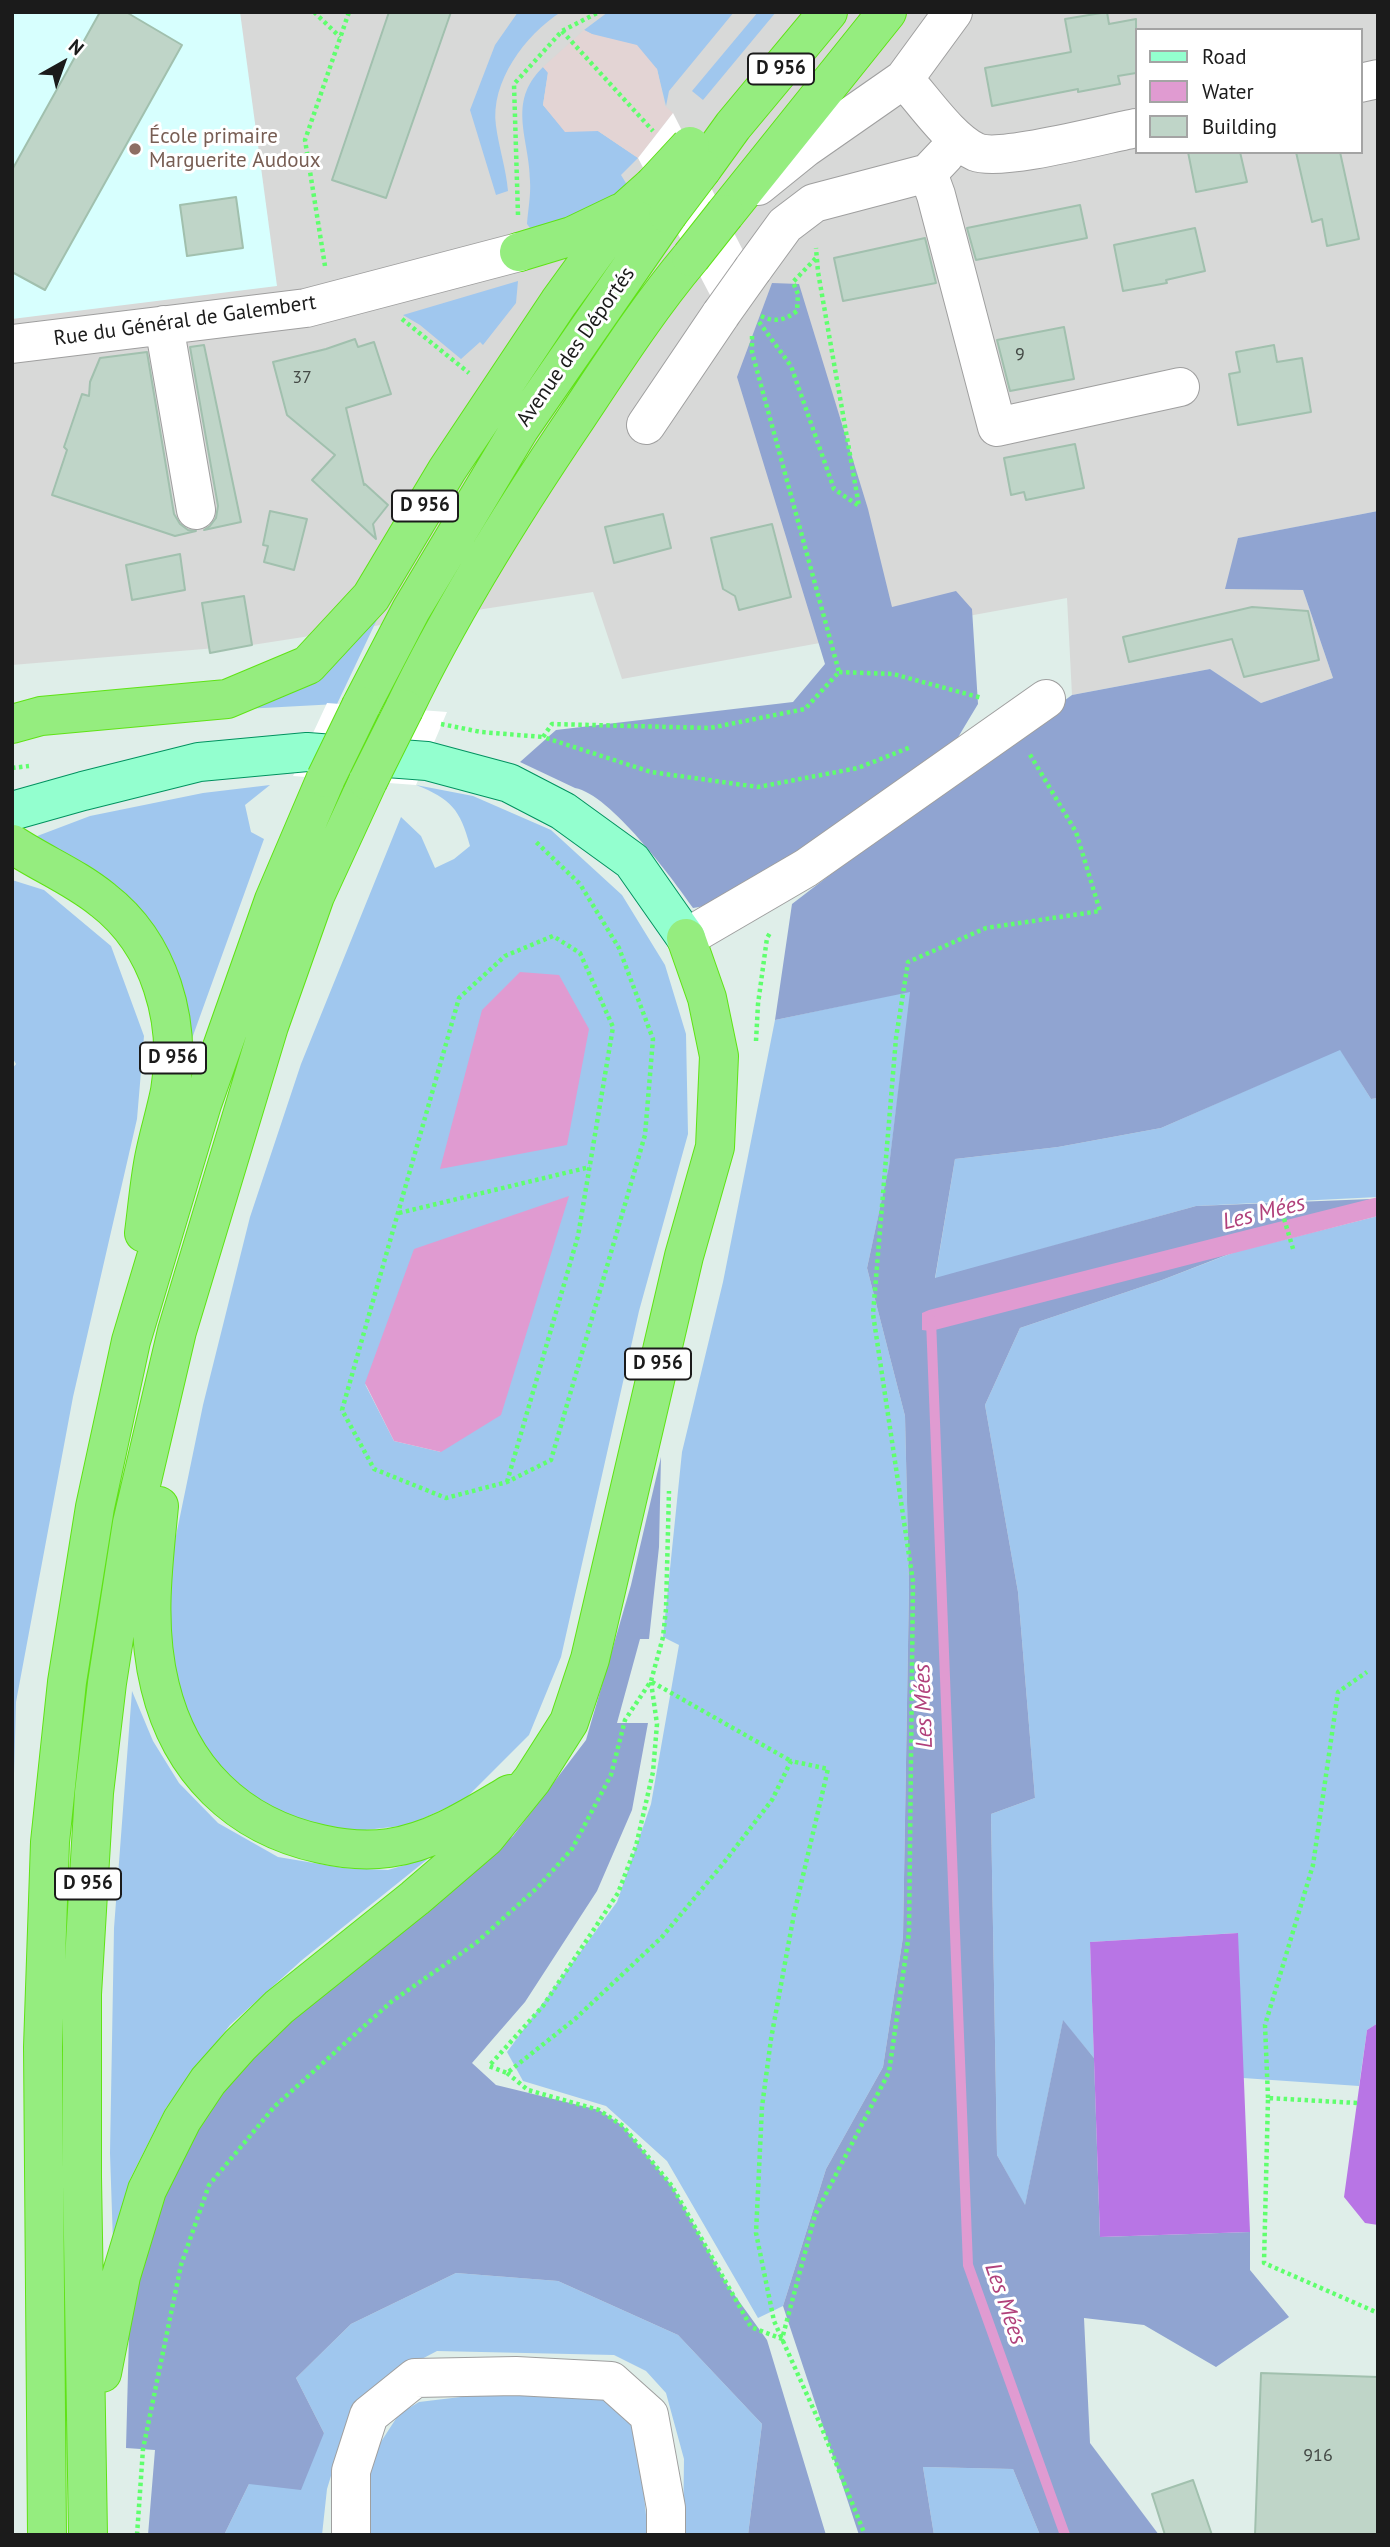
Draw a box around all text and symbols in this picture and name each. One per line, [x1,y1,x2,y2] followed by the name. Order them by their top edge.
[28,28,98,98] north arrow
[1134,28,1362,154] legend
[64,34,89,60] text: N
[1202,43,1246,70] text: Road
[748,54,814,85] road number: D 956
[1202,78,1254,105] text: Water
[1202,113,1277,140] text: Building
[149,124,321,174] place label: École primaire Marguerite Audoux
[127,141,143,157] marker: École primaire Marguerite Audoux
[512,262,640,432] street label: Avenue des Déportés
[52,290,318,352] street label: Rue du Général de Galembert
[1015,344,1025,366] house number: 9
[292,367,312,389] house number: 37
[392,491,458,522] road number: D 956
[140,1042,206,1074] road number: D 956
[1220,1189,1308,1237] water label: Les Mées
[625,1348,691,1380] road number: D 956
[909,1663,939,1749] water label: Les Mées
[55,1868,121,1900] road number: D 956
[978,2260,1032,2348] water label: Les Mées
[1303,2445,1333,2467] house number: 916

